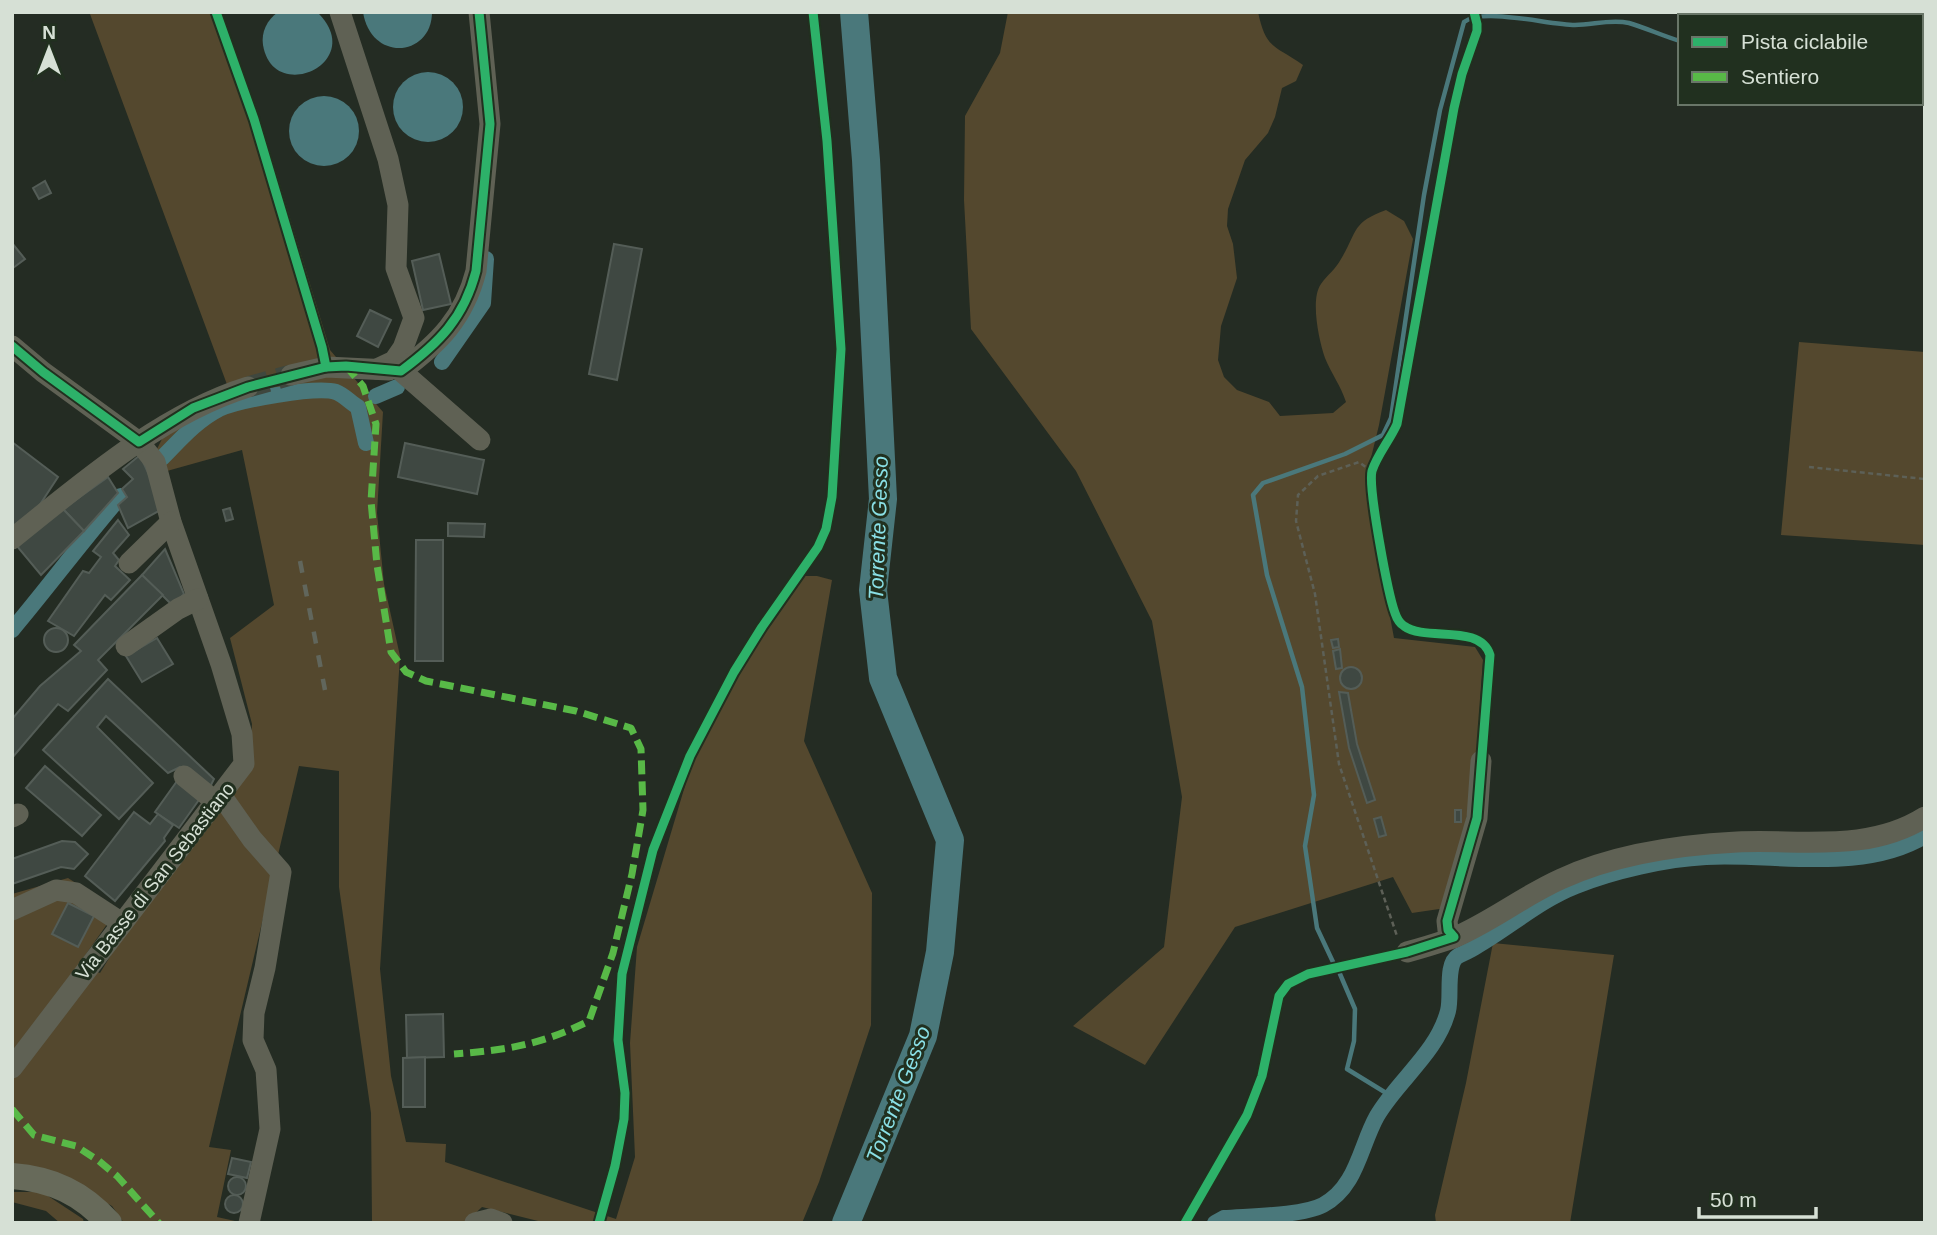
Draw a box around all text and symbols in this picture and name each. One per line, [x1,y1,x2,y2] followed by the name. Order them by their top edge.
[14,14,84,84] north arrow
[1678,14,1923,105] legend
[42,22,56,43] text: N
[1741,30,1868,53] text: Pista ciclabile
[1741,65,1819,88] text: Sentiero
[864,455,892,600] water label: Torrente Gesso
[71,778,239,984] street label: Via Basse di San Sebastiano
[861,1022,935,1165] water label: Torrente Gesso
[1699,1176,1816,1220] scale bar
[1710,1188,1757,1211] text: 50 m

